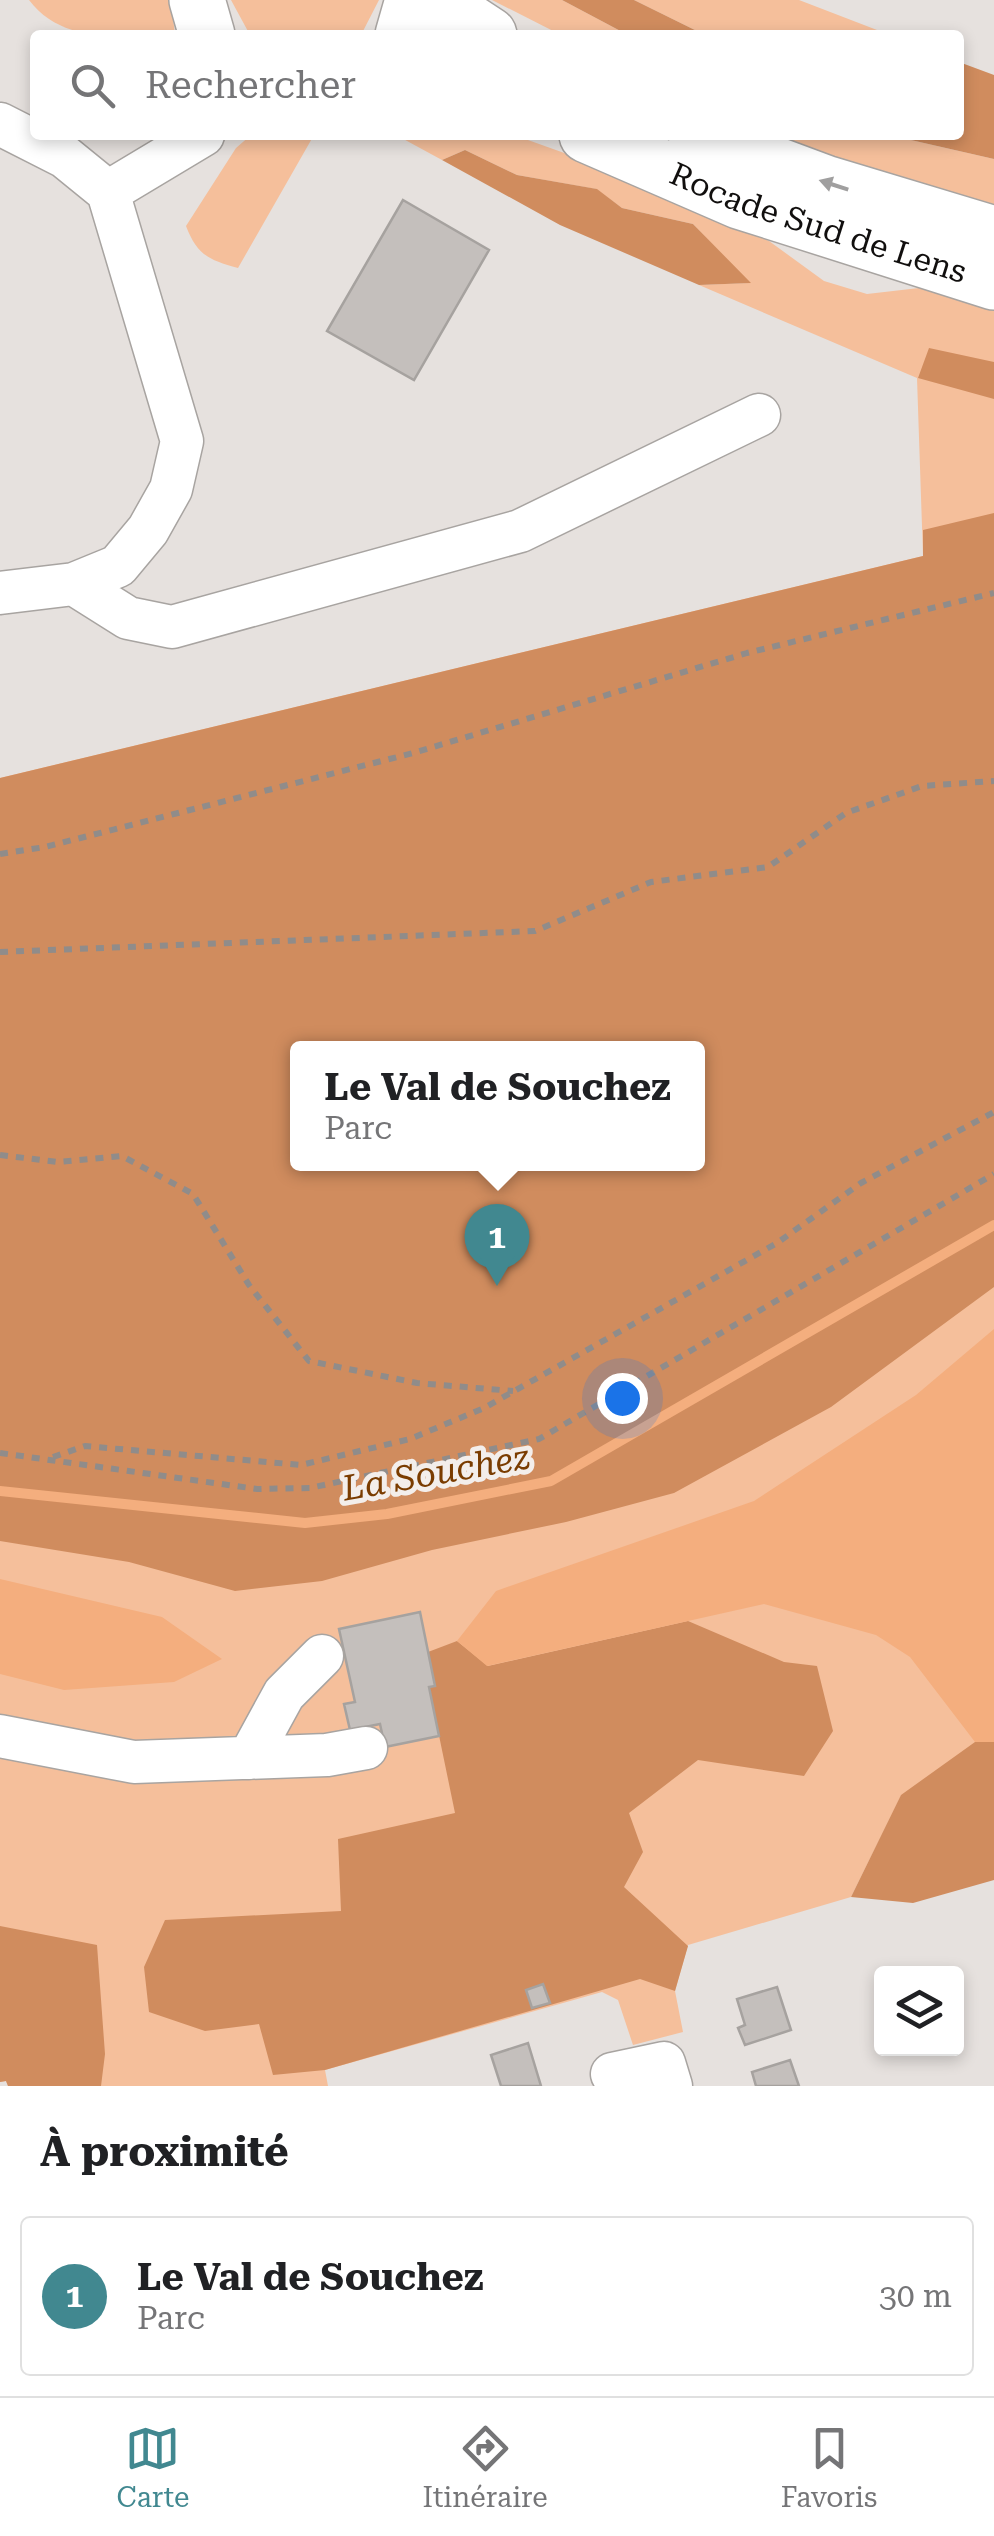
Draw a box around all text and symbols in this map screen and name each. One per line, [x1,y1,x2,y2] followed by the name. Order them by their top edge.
[30,30,964,140] search box
[65,58,120,113] icon: search
[145,63,356,107] text: Rechercher
[664,154,971,291] street label: Rocade Sud de Lens
[818,177,848,192] one-way arrow
[290,1041,705,1171] popup
[324,1065,671,1109] text: Le Val de Souchez
[324,1109,392,1147] text: Parc
[464,1204,530,1286] pin: 1
[597,1373,648,1424] your location
[338,1436,533,1510] water label: La Souchez
[874,1966,964,2056] map controls
[874,1966,964,2056] button: layers
[40,2127,289,2176] text: À proximité
[137,2255,483,2299] text: Le Val de Souchez
[66,2277,83,2315] text: 1
[879,2277,952,2315] text: 30 m
[137,2299,205,2337] text: Parc
[117,2421,189,2514] tab: Carte
[422,2421,548,2514] tab: Itinéraire
[781,2421,877,2514] tab: Favoris

